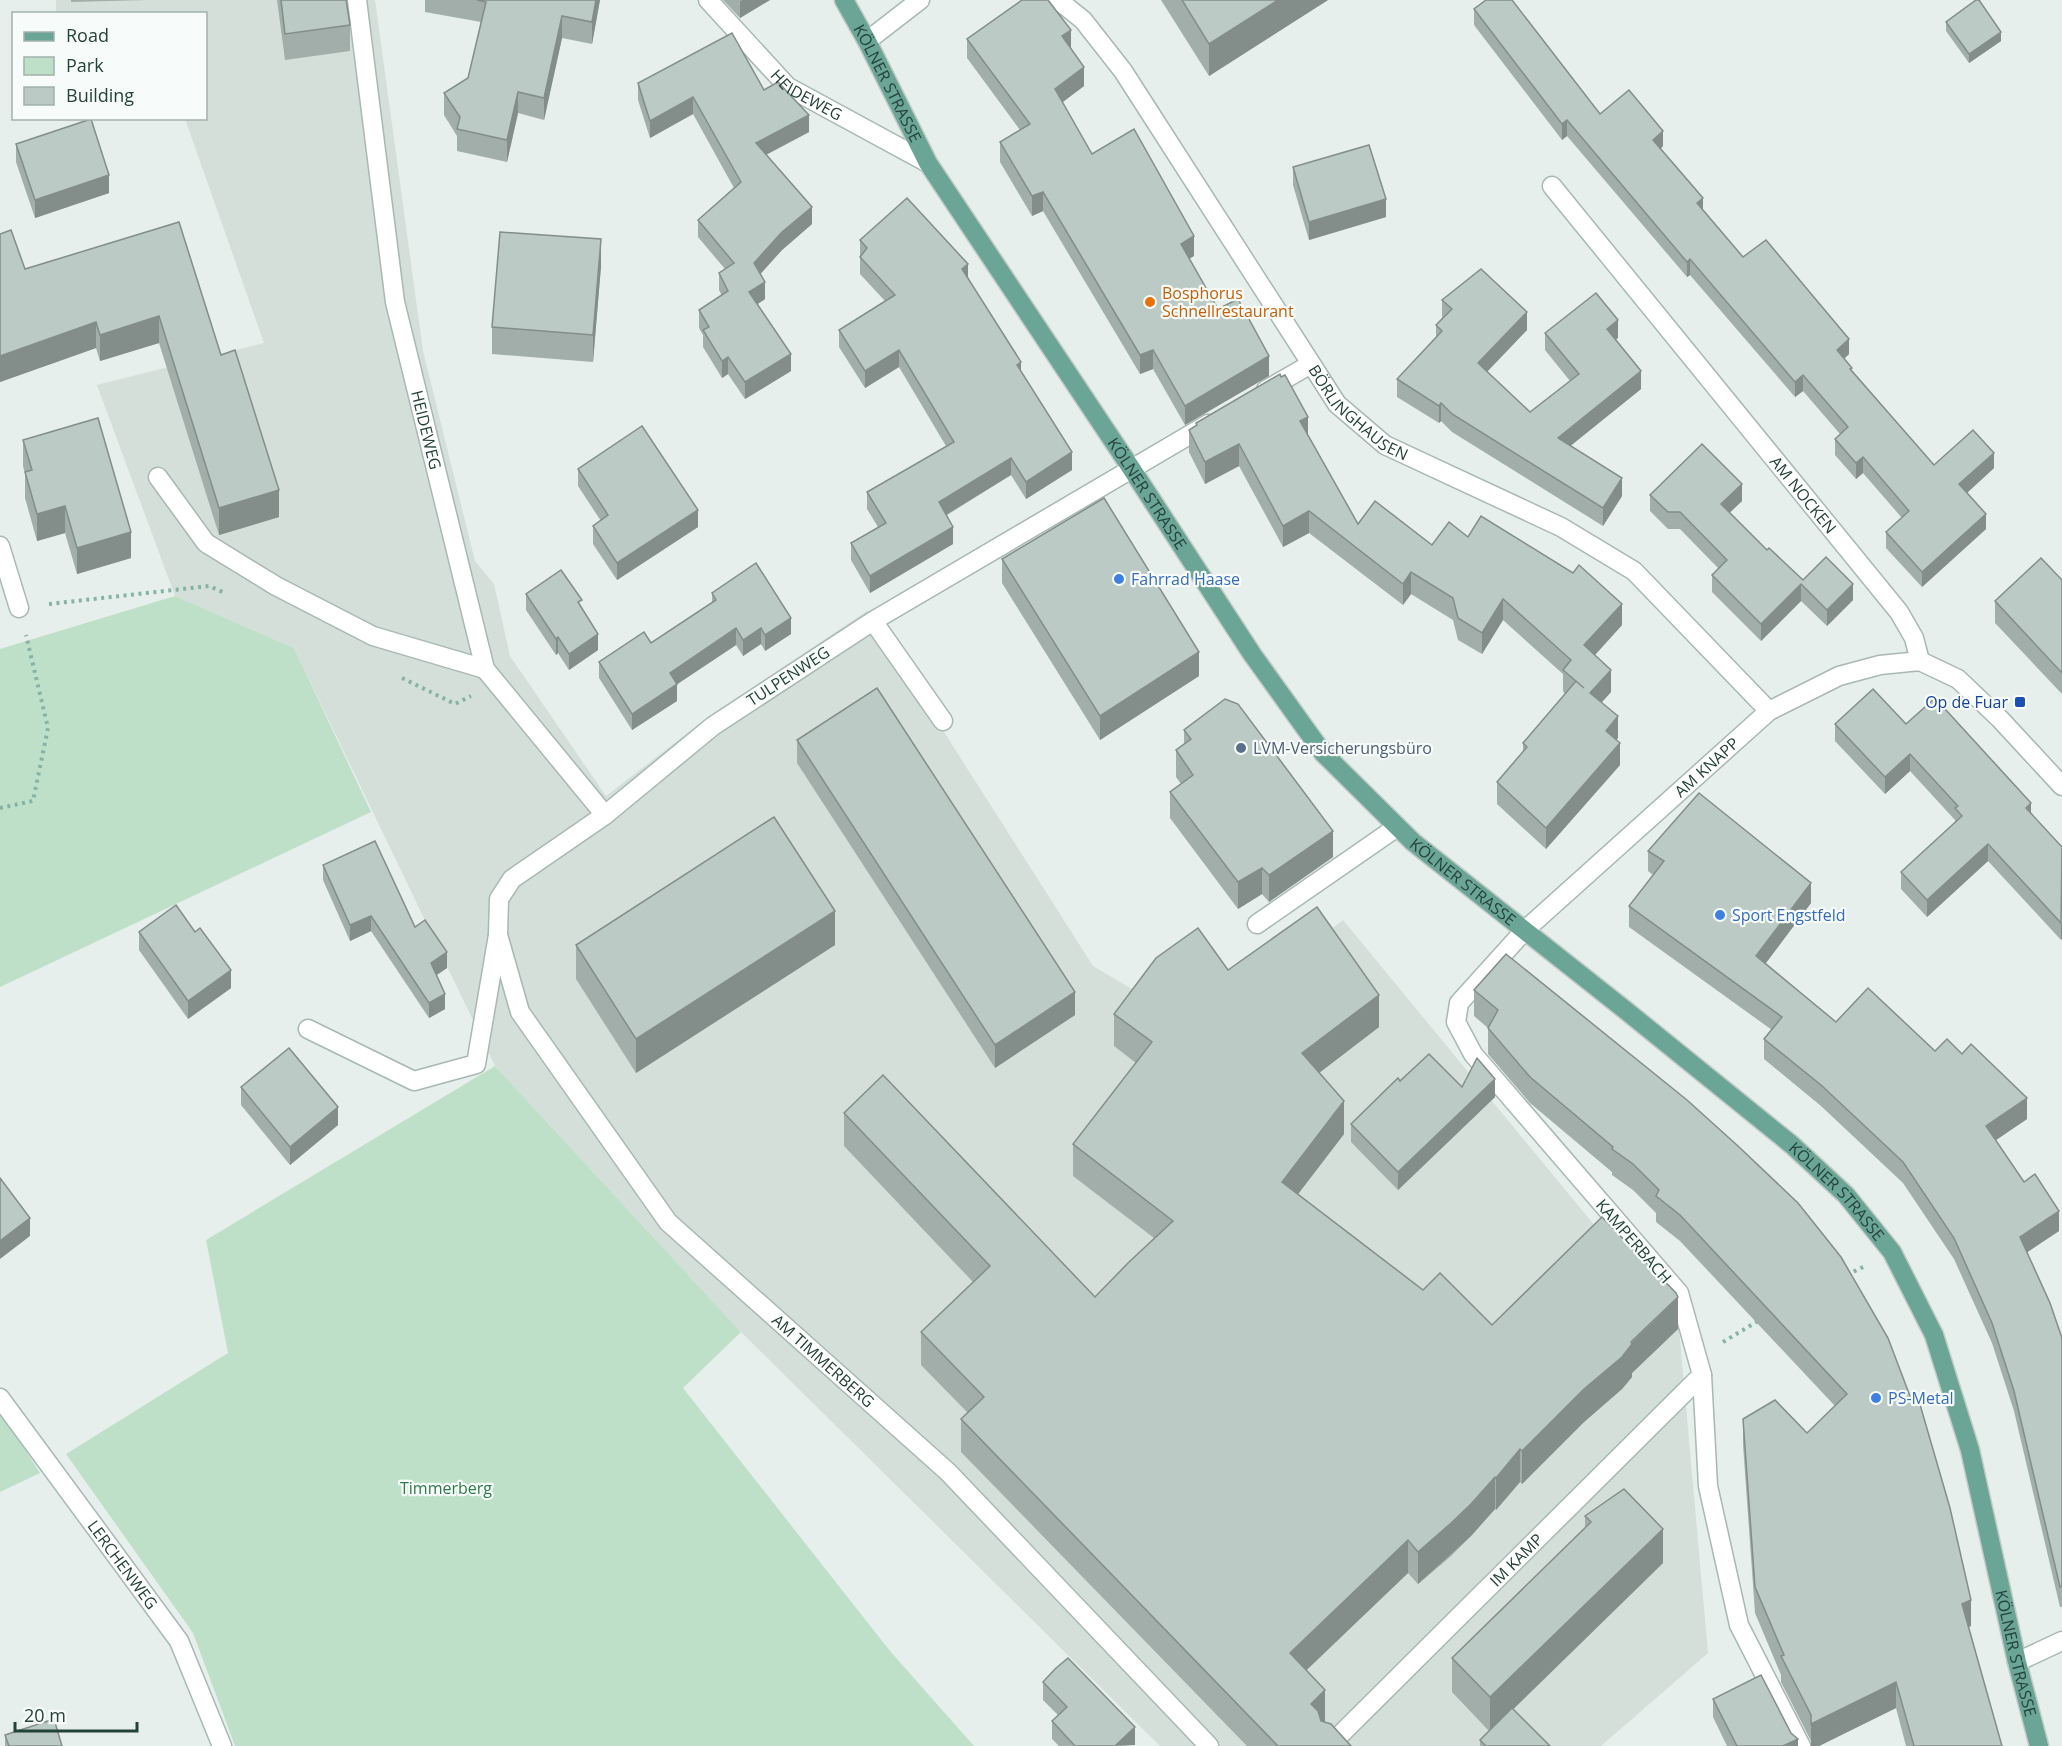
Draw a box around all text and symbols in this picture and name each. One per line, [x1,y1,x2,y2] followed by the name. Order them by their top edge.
[12,12,207,120] legend
[849,20,927,146] street label: KÖLNER STRASSE
[66,23,109,47] text: Road
[66,53,104,77] text: Park
[766,64,846,125] street label: HEIDEWEG
[66,83,134,107] text: Building
[1162,282,1294,322] place label: Bosphorus Schnellrestaurant
[1143,295,1157,309] marker: Bosphorus Schnellrestaurant
[1303,360,1412,465] street label: BÖRLINGHAUSEN
[406,388,447,472] street label: HEIDEWEG
[1103,433,1192,554] street label: KÖLNER STRASSE
[1765,451,1842,538] street label: AM NOCKEN
[1131,568,1240,590] place label: Fahrrad Haase
[1112,572,1126,586] marker: Fahrrad Haase
[742,641,834,711] street label: TULPENWEG
[1925,691,2008,713] place label: Op de Fuar
[2013,695,2027,709] marker: Op de Fuar
[1669,732,1744,802] street label: AM KNAPP
[1253,737,1432,759] place label: LVM-Versicherungsbüro
[1234,741,1248,755] marker: LVM-Versicherungsbüro
[1405,833,1521,931] street label: KÖLNER STRASSE
[1732,904,1846,926] place label: Sport Engstfeld
[1713,908,1727,922] marker: Sport Engstfeld
[1784,1137,1890,1245] street label: KÖLNER STRASSE
[1591,1194,1677,1288] street label: KAMPERBACH
[767,1309,879,1412] street label: AM TIMMERBERG
[1888,1387,1954,1409] place label: PS-Metal
[1869,1391,1883,1405] marker: PS-Metal
[400,1477,492,1499] park label: Timmerberg
[83,1516,163,1614] street label: LERCHENWEG
[1485,1528,1548,1591] street label: IM KAMP
[1990,1588,2042,1719] street label: KÖLNER STRASSE
[15,1695,136,1733] scale bar
[24,1703,66,1727] text: 20 m

